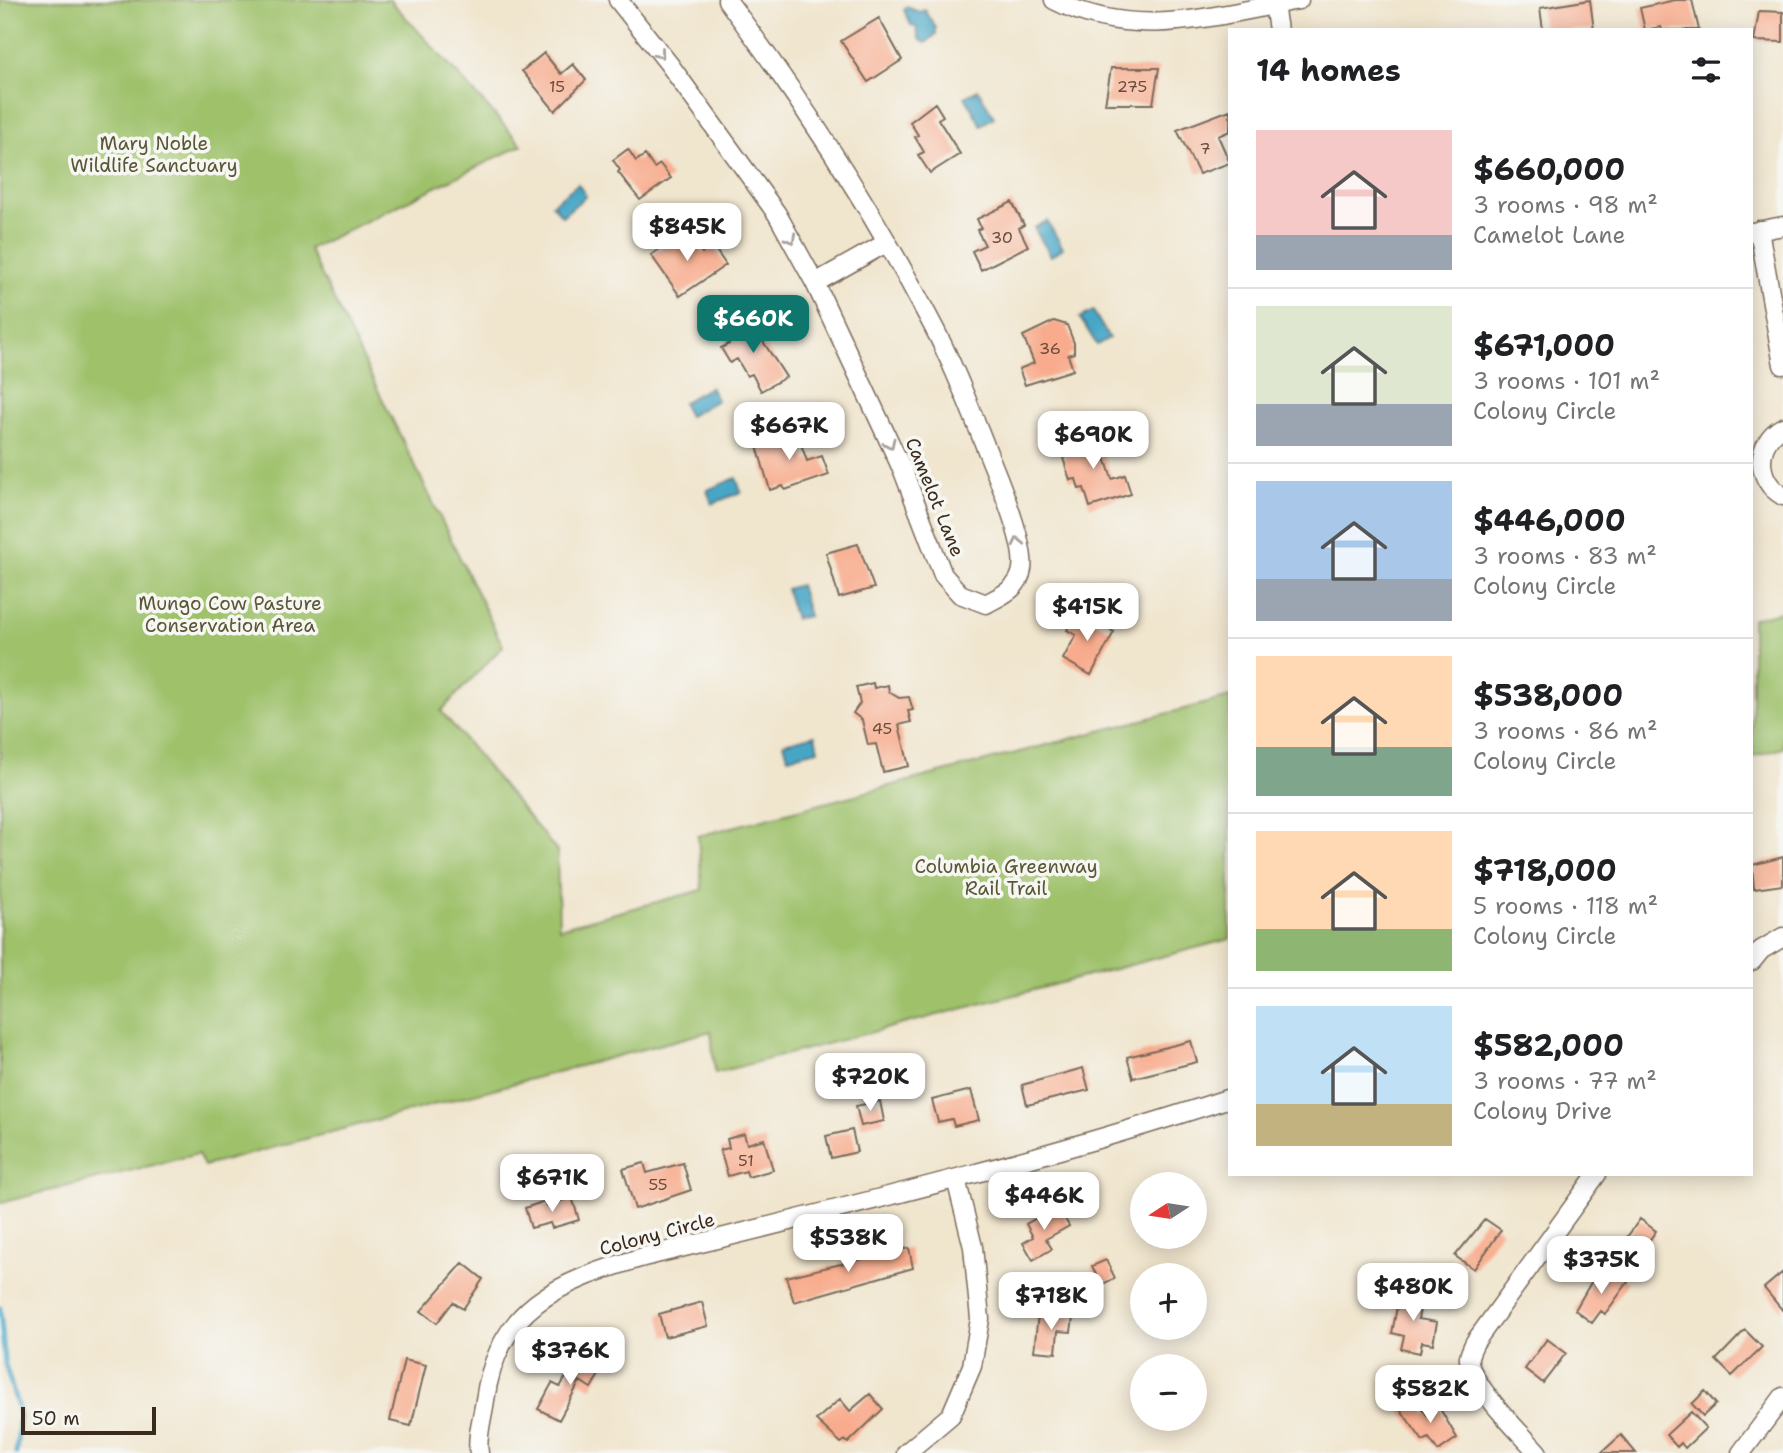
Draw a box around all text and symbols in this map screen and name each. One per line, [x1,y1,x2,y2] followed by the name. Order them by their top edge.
[652,45,664,58] one-way arrow
[1256,50,1401,91] text: 14 homes
[1687,51,1725,89] icon: filters
[549,76,565,97] house number: 15
[1117,76,1147,97] house number: 275
[70,131,238,178] park label: Mary Noble Wildlife Sanctuary
[1199,138,1211,159] house number: 7
[1473,149,1625,190] text: $660,000
[1312,158,1396,242] icon: home
[1473,190,1658,220] text: 3 rooms · 98 m²
[638,204,736,263] pin: $845K
[648,211,726,241] text: $845K
[1473,220,1626,250] text: Camelot Lane
[991,227,1013,248] house number: 30
[783,232,796,245] one-way arrow
[704,296,802,355] pin: $660K
[713,303,793,333] text: $660K
[1473,325,1615,366] text: $671,000
[1312,334,1396,418] icon: home
[1039,338,1061,359] house number: 36
[1473,366,1660,396] text: 3 rooms · 101 m²
[1473,396,1616,426] text: Colony Circle
[740,402,838,462] pin: $667K
[750,410,828,440] text: $667K
[1044,412,1142,471] pin: $690K
[1054,419,1132,449] text: $690K
[900,434,970,560] street label: Camelot Lane
[882,437,896,449] one-way arrow
[1473,500,1626,541] text: $446,000
[1312,509,1396,593] icon: home
[1011,536,1026,548] one-way arrow
[1473,541,1657,571] text: 3 rooms · 83 m²
[1473,571,1616,601] text: Colony Circle
[1038,584,1136,643] pin: $415K
[138,591,322,638] park label: Mungo Cow Pasture Conservation Area
[1052,591,1122,621] text: $415K
[1473,675,1623,716] text: $538,000
[1312,684,1396,768] icon: home
[1473,716,1658,746] text: 3 rooms · 86 m²
[872,718,892,739] house number: 45
[1473,746,1616,776] text: Colony Circle
[1473,850,1617,891] text: $718,000
[914,854,1098,901] park label: Columbia Greenway Rail Trail
[1312,859,1396,943] icon: home
[1473,891,1658,921] text: 5 rooms · 118 m²
[1473,921,1616,951] text: Colony Circle
[1473,1025,1624,1066] text: $582,000
[1312,1034,1396,1118] icon: home
[821,1054,919,1113] pin: $720K
[831,1061,909,1091] text: $720K
[1473,1066,1657,1096] text: 3 rooms · 77 m²
[1473,1096,1612,1126] text: Colony Drive
[738,1150,754,1171] house number: 51
[503,1154,601,1214] pin: $671K
[516,1162,588,1192] text: $671K
[995,1172,1093,1232] pin: $446K
[1130,1172,1208,1250] north arrow
[1130,1172,1207,1431] map controls
[648,1174,668,1195] house number: 55
[1004,1180,1084,1210] text: $446K
[597,1207,717,1261] street label: Colony Circle
[799,1214,897,1274] pin: $538K
[809,1222,887,1252] text: $538K
[1552,1236,1650,1296] pin: $375K
[1563,1244,1639,1274] text: $375K
[1130,1263,1207,1340] button: +
[1364,1264,1462,1323] pin: $480K
[1373,1271,1453,1301] text: $480K
[1002,1272,1100,1332] pin: $718K
[1015,1280,1087,1310] text: $718K
[521,1328,619,1387] pin: $376K
[531,1335,609,1365] text: $376K
[1130,1354,1207,1431] button: −
[1381,1366,1479,1425] pin: $582K
[1391,1373,1469,1403] text: $582K
[21,1404,156,1436] scale bar
[32,1406,80,1431] text: 50 m

